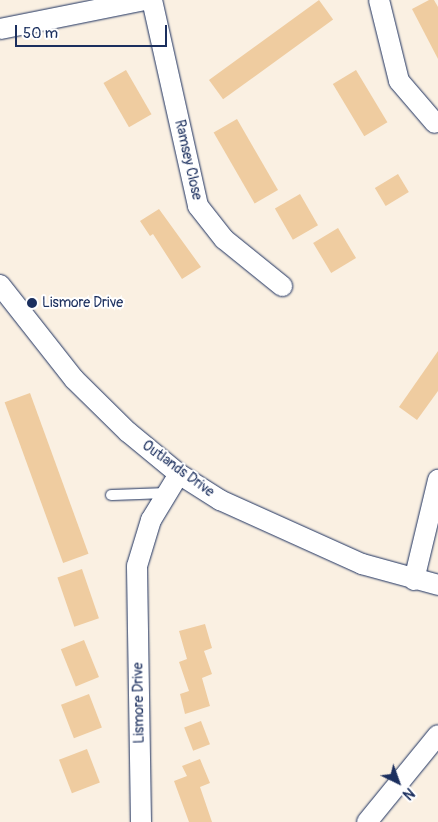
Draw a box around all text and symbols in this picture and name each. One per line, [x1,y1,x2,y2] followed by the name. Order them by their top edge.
[18,15,170,47] scale bar
[23,24,58,43] text: 50 m
[171,118,205,202] street label: Ramsey Close
[42,295,123,311] place label: Lismore Drive
[26,297,38,309] marker: Lismore Drive
[139,437,217,501] street label: Outlands Drive
[130,662,148,744] street label: Lismore Drive
[373,757,423,807] north arrow
[399,784,418,803] text: N

